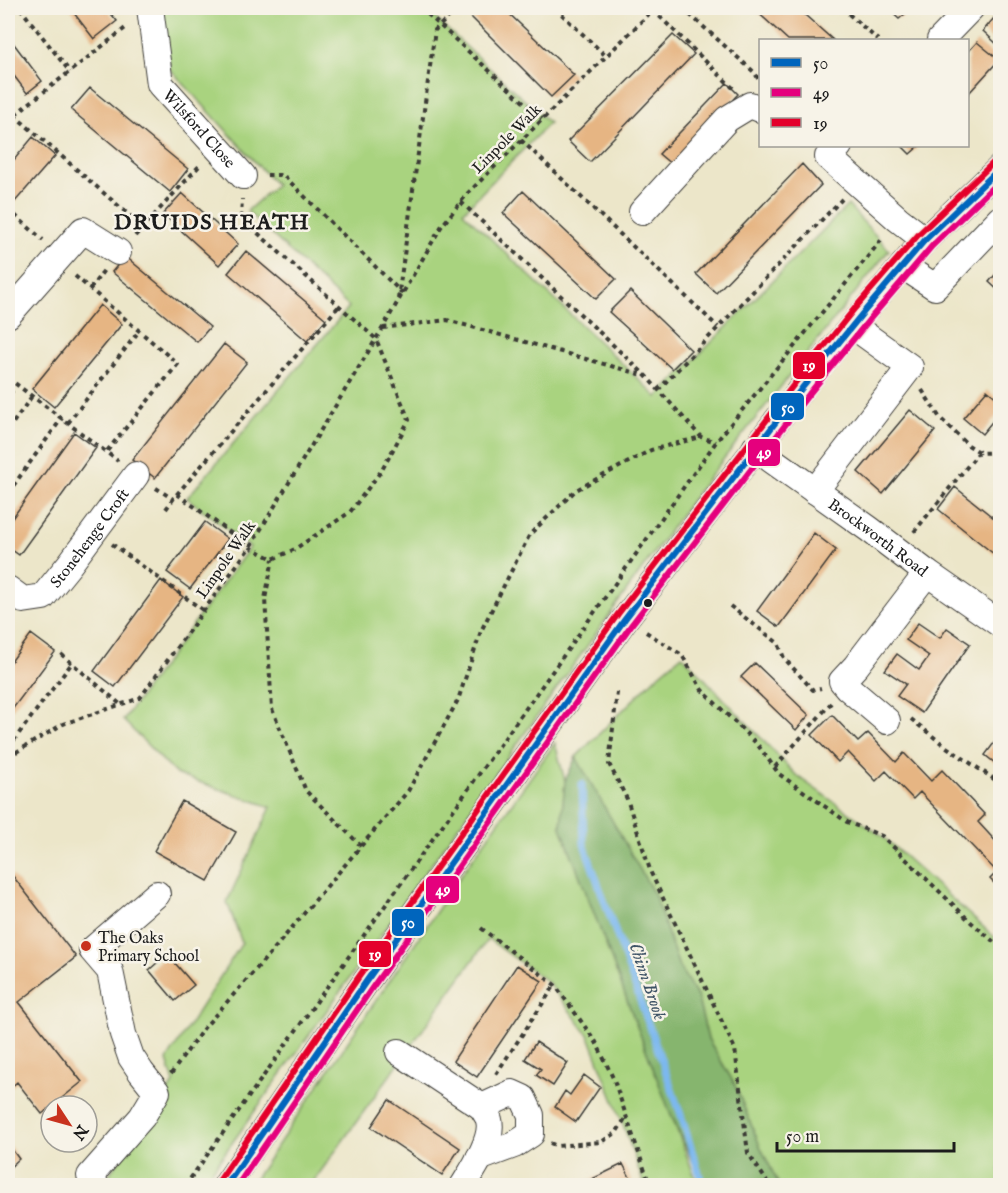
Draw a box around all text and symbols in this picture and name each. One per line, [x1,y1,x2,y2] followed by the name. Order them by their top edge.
[759,39,969,147] legend
[813,53,828,76] text: 50
[813,83,830,106] text: 49
[158,86,239,173] street label: Wilsford Close
[468,100,547,179] street label: Linpole Walk
[813,113,828,136] text: 19
[114,209,310,237] district label: DRUIDS HEATH
[792,351,826,380] line badge: 19
[803,357,815,377] text: 19
[770,392,805,421] line badge: 50
[781,399,795,419] text: 50
[747,438,781,467] line badge: 49
[757,444,771,464] text: 49
[47,485,135,592] street label: Stonehenge Croft
[823,495,931,582] street label: Brockworth Road
[192,517,261,603] street label: Linpole Walk
[642,597,654,609] unlabelled marker
[425,875,460,904] line badge: 49
[436,881,450,901] text: 49
[391,908,425,937] line badge: 50
[401,914,415,934] text: 50
[98,929,200,967] place label: The Oaks Primary School
[79,939,93,953] marker: The Oaks Primary School
[358,940,392,968] line badge: 19
[623,940,670,1023] water label: Chinn Brook
[369,946,381,966] text: 19
[39,1094,99,1154] north arrow
[777,1115,954,1153] scale bar
[67,1119,92,1143] text: N
[786,1126,819,1149] text: 50 m

